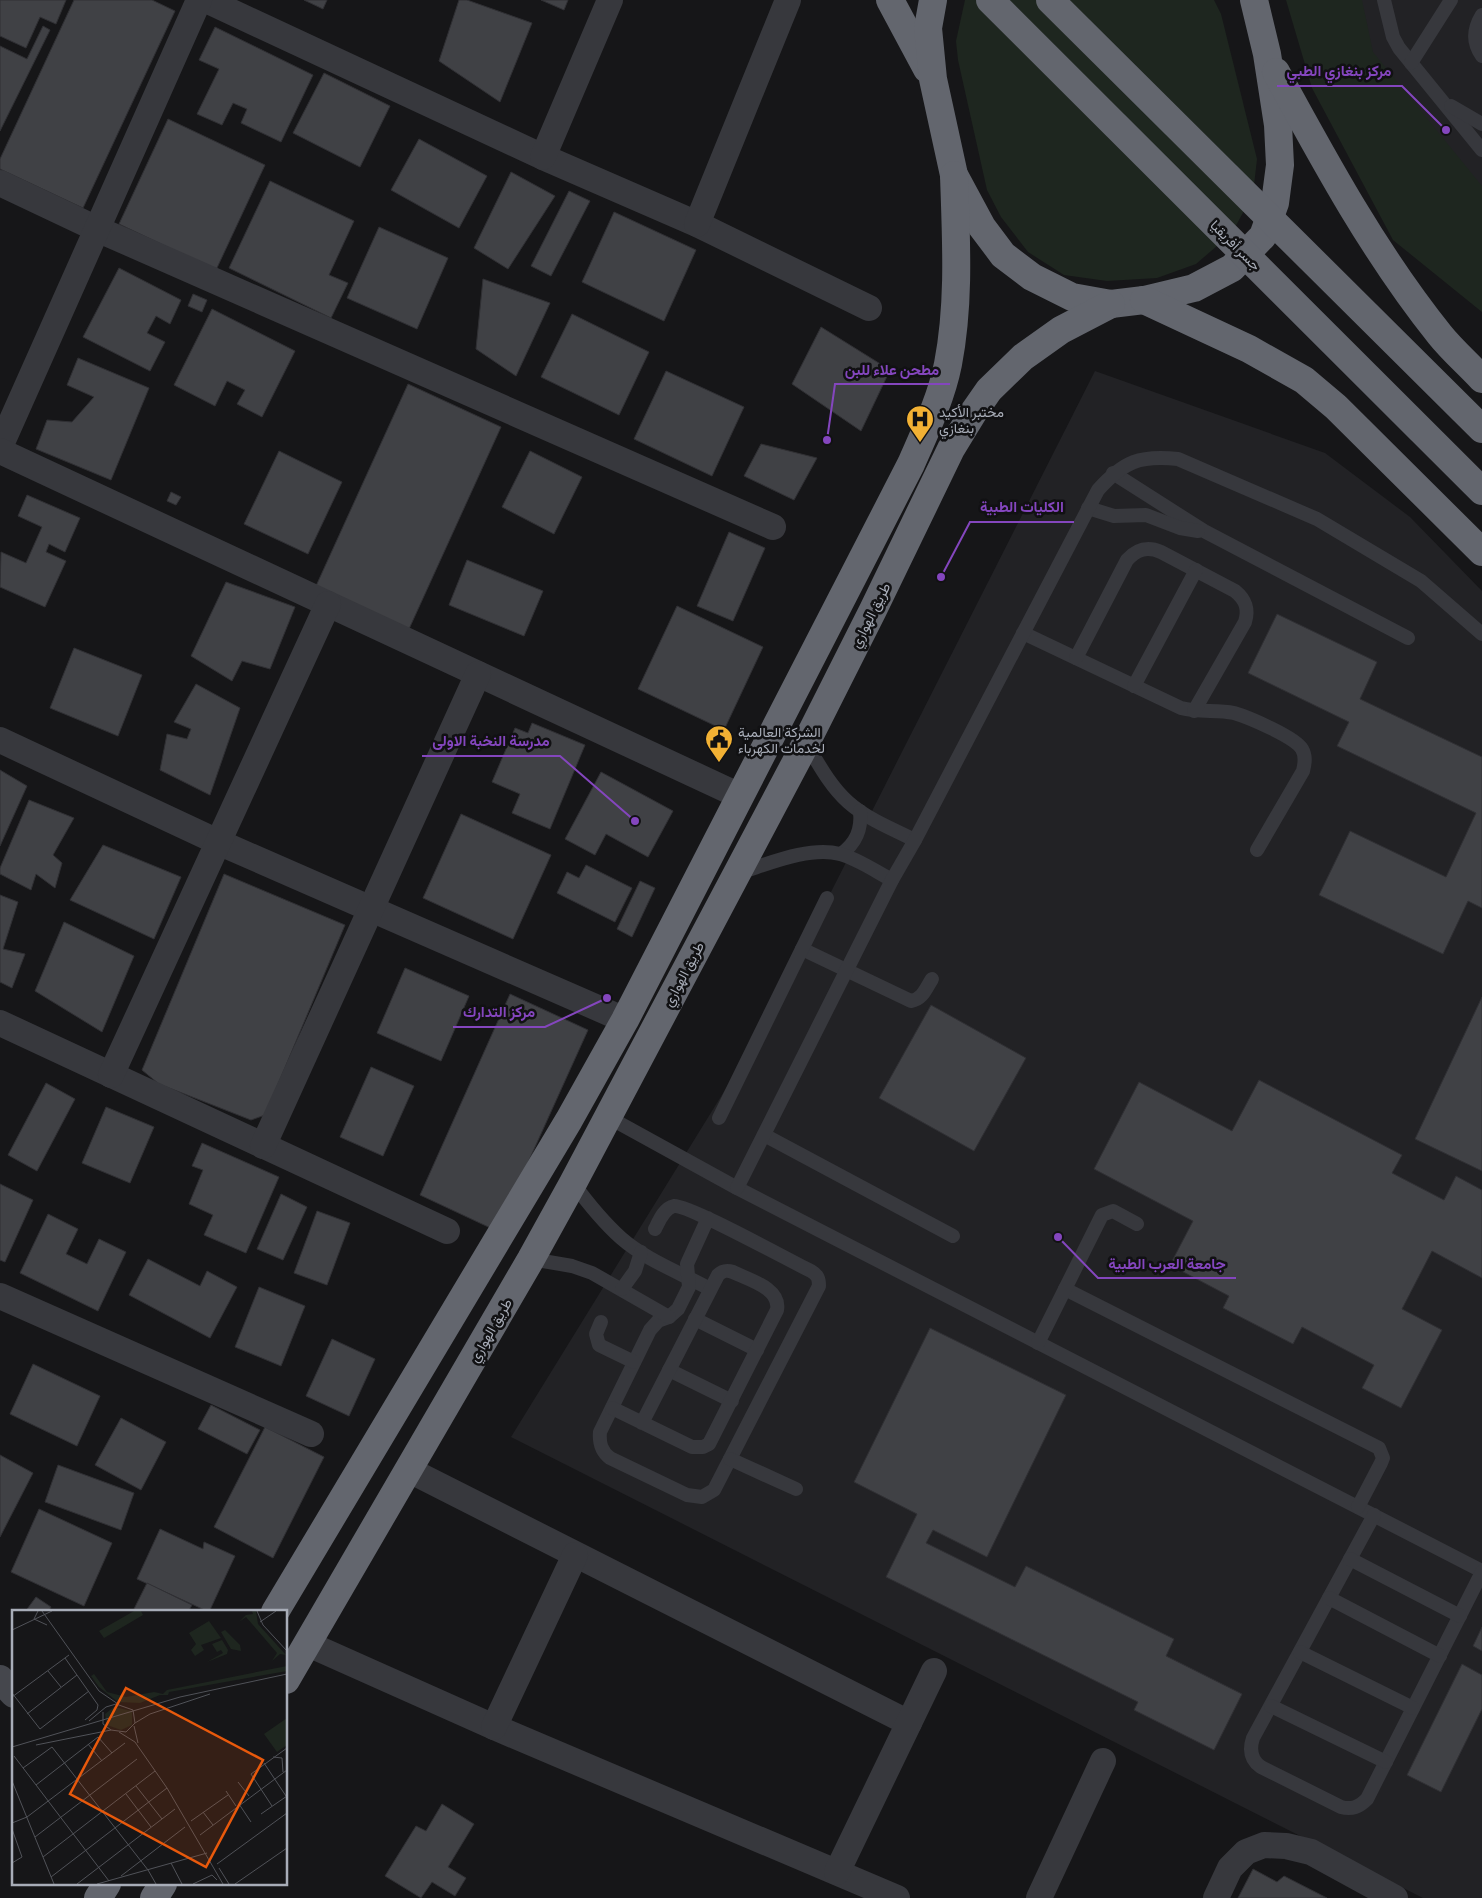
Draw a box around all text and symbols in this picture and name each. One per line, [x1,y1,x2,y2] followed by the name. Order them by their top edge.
[1277,56,1402,86] callout: مركز بنغازي الطبي
[1286,60,1392,84] text: مركز بنغازي الطبي
[1206,215,1266,275] street label: جسر أفريقيا
[835,354,950,384] callout: مطحن علاء للبن
[845,359,939,380] text: مطحن علاء للبن
[939,402,1004,440] place label: مختبر الأكيد بنغازي
[905,404,935,443] hospital icon: مختبر الأكيد بنغازي
[970,492,1074,522] callout: الكليات الطبية
[980,496,1064,517] text: الكليات الطبية
[845,579,897,652] street label: طريق الهواري
[738,722,825,757] place label: الشركة العالمية لخدمات الكهرباء
[704,724,734,763] public building icon: الشركة العالمية لخدمات الكهرباء
[422,726,560,756] callout: مدرسة النخبة الاولى
[432,730,550,751] text: مدرسة النخبة الاولى
[658,938,711,1011] street label: طريق الهواري
[453,997,545,1027] callout: مركز التدارك
[463,1001,535,1022] text: مركز التدارك
[1098,1248,1236,1278] callout: جامعة العرب الطبية
[1108,1253,1226,1274] text: جامعة العرب الطبية
[464,1295,519,1367] street label: طريق الهواري
[12,1610,288,1886] inset map

